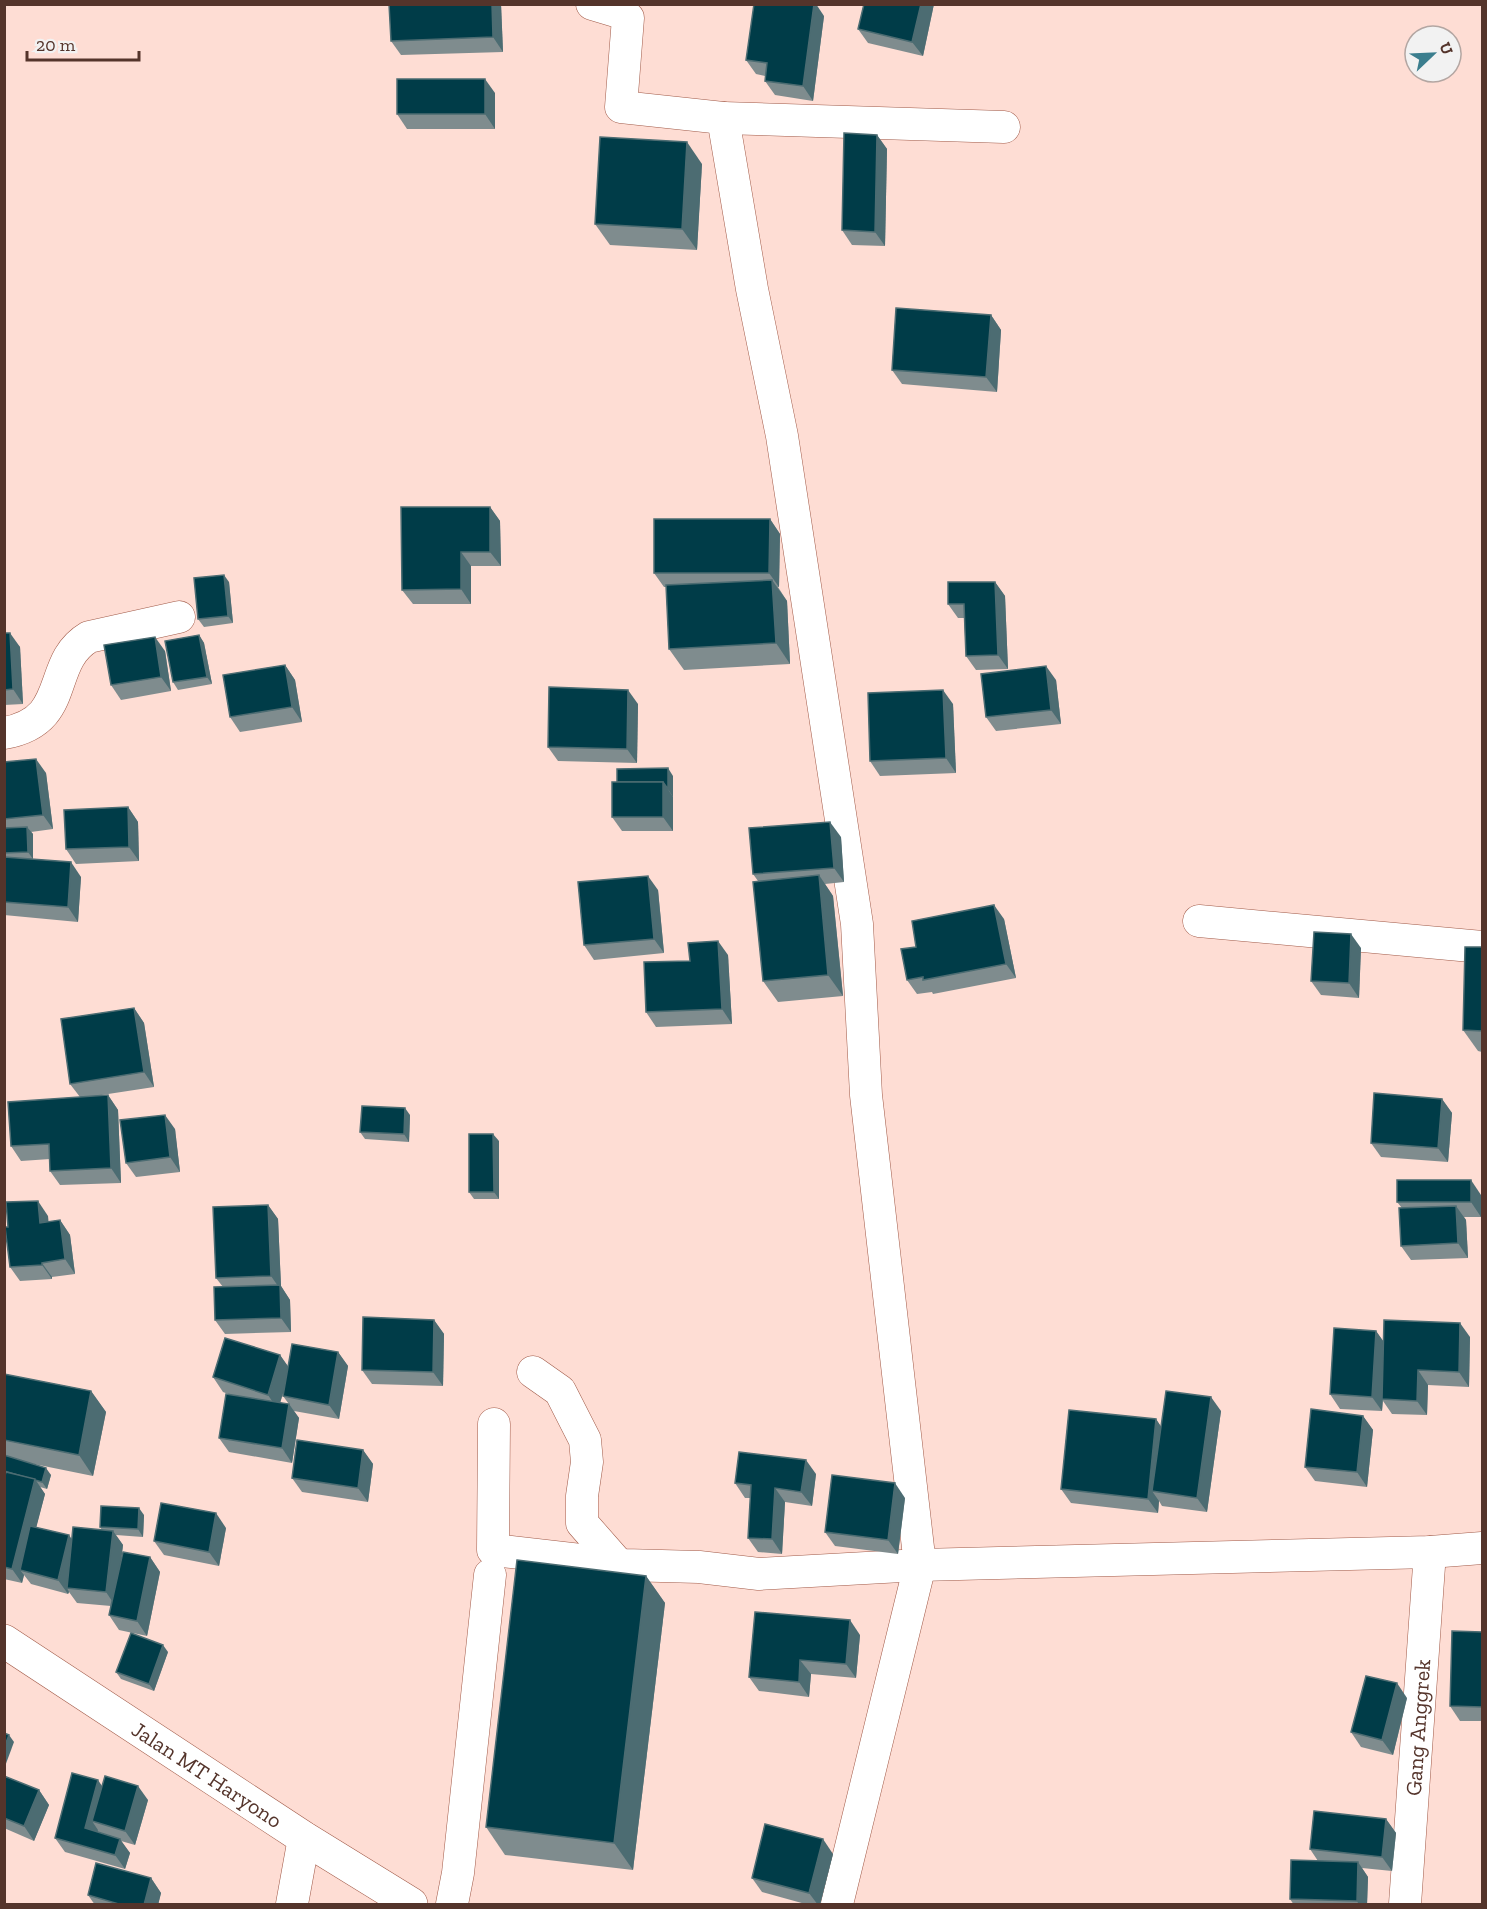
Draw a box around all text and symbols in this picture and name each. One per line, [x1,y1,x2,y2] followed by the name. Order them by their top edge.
[27,24,140,62] scale bar
[1403,24,1463,84] north arrow
[36,34,76,56] text: 20 m
[1435,39,1458,58] text: U
[1399,1658,1436,1797] street label: Gang Anggrek
[127,1715,287,1834] street label: Jalan MT Haryono

